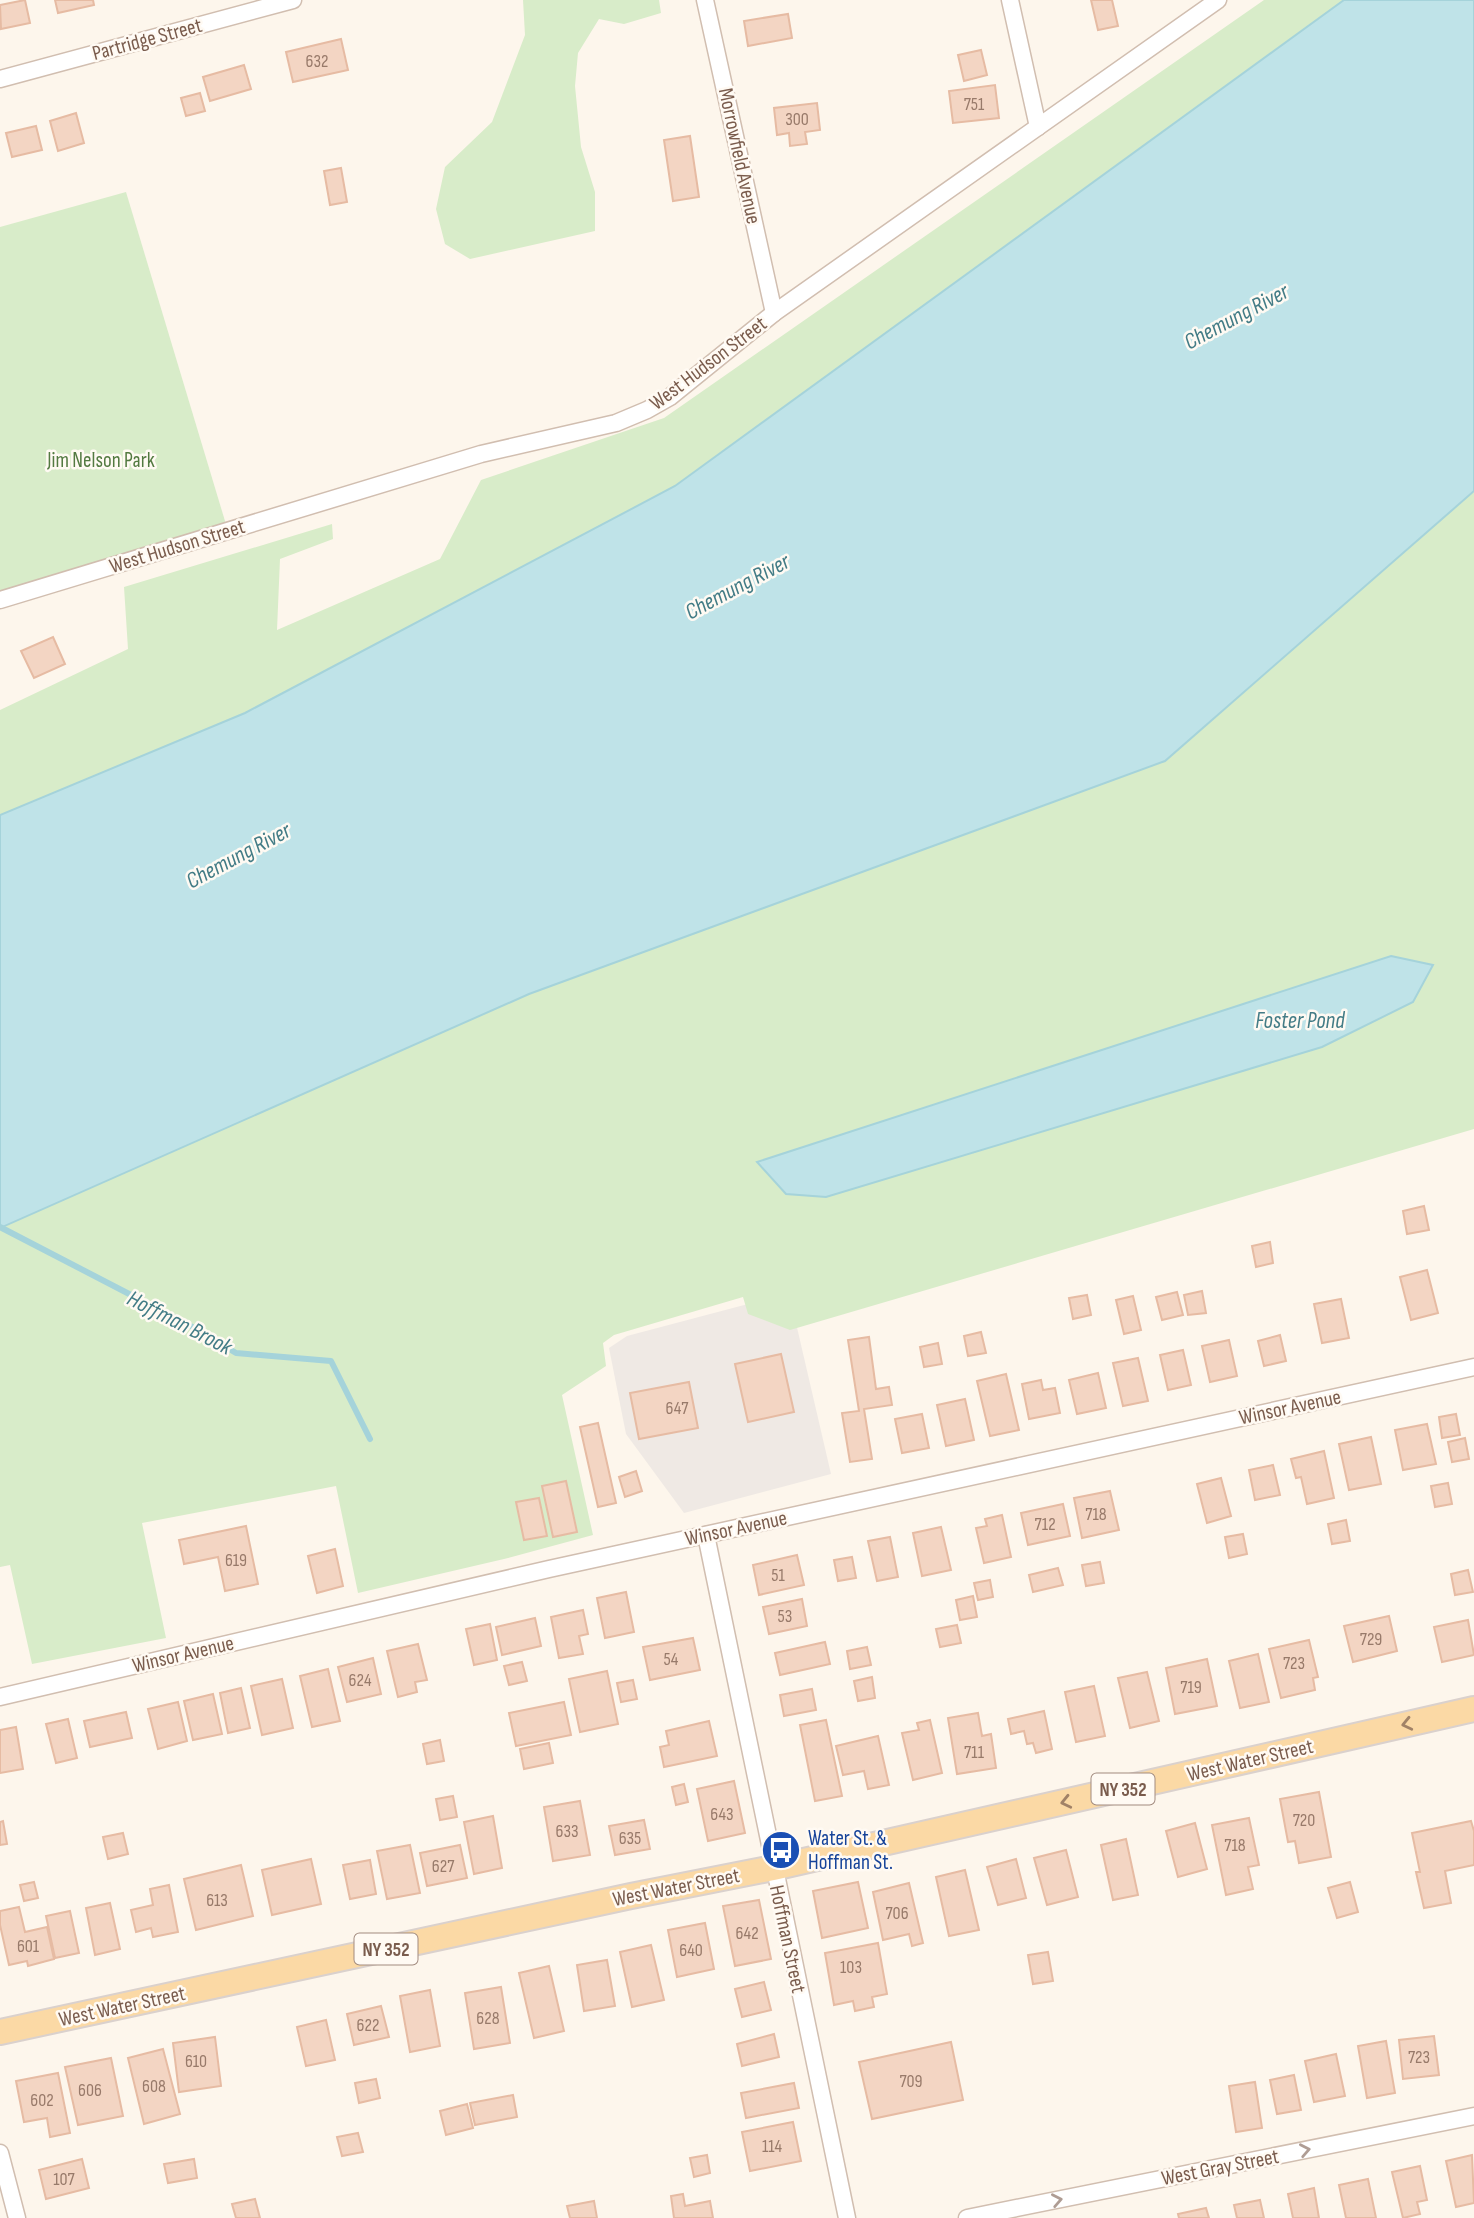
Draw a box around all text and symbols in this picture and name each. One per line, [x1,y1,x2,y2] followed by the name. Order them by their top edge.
[90,13,205,66] street label: Partridge Street
[306,51,328,72] house number: 632
[713,86,766,226] street label: Morrowfield Avenue
[964,94,985,115] house number: 751
[785,109,809,130] house number: 300
[1179,277,1295,356] water label: Chemung River
[645,311,772,416] street label: West Hudson Street
[46,448,155,473] park label: Jim Nelson Park
[106,514,248,579] street label: West Hudson Street
[680,547,796,626] water label: Chemung River
[181,816,297,895] water label: Chemung River
[1255,1007,1345,1035] water label: Foster Pond
[122,1285,238,1362] water label: Hoffman Brook
[1237,1384,1343,1430] street label: Winsor Avenue
[666,1398,689,1419] house number: 647
[1085,1504,1107,1525] house number: 718
[683,1505,789,1551] street label: Winsor Avenue
[1034,1514,1056,1535] house number: 712
[225,1550,247,1571] house number: 619
[771,1565,785,1586] house number: 51
[778,1606,792,1627] house number: 53
[1360,1629,1382,1650] house number: 729
[130,1631,236,1678] street label: Winsor Avenue
[664,1649,679,1670] house number: 54
[1283,1653,1305,1674] house number: 723
[349,1670,372,1691] house number: 624
[1180,1677,1202,1698] house number: 719
[1401,1716,1413,1731] one-way arrow
[1185,1734,1316,1787] street label: West Water Street
[964,1742,985,1763] house number: 711
[1092,1774,1154,1804] road number: NY 352
[1060,1793,1072,1808] one-way arrow
[710,1804,734,1825] house number: 643
[1293,1810,1315,1831] house number: 720
[556,1821,579,1842] house number: 633
[808,1826,893,1875] place label: Water St. & Hoffman St.
[619,1828,641,1849] house number: 635
[760,1829,802,1871] bus stop icon: Water St. & Hoffman St.
[1224,1835,1246,1856] house number: 718
[432,1856,455,1877] house number: 627
[611,1863,742,1912] street label: West Water Street
[764,1883,811,1995] street label: Hoffman Street
[206,1890,228,1911] house number: 613
[885,1903,909,1924] house number: 706
[735,1923,759,1944] house number: 642
[354,1934,418,1965] road number: NY 352
[17,1936,40,1957] house number: 601
[679,1940,703,1961] house number: 640
[840,1957,862,1978] house number: 103
[57,1981,188,2032] street label: West Water Street
[476,2008,500,2029] house number: 628
[357,2015,379,2036] house number: 622
[1408,2047,1430,2068] house number: 723
[185,2051,207,2072] house number: 610
[899,2071,923,2092] house number: 709
[142,2076,166,2097] house number: 608
[78,2080,102,2101] house number: 606
[30,2090,54,2111] house number: 602
[762,2136,783,2157] house number: 114
[1299,2143,1311,2158] one-way arrow
[1159,2144,1281,2191] street label: West Gray Street
[53,2169,76,2190] house number: 107
[1051,2193,1063,2208] one-way arrow

